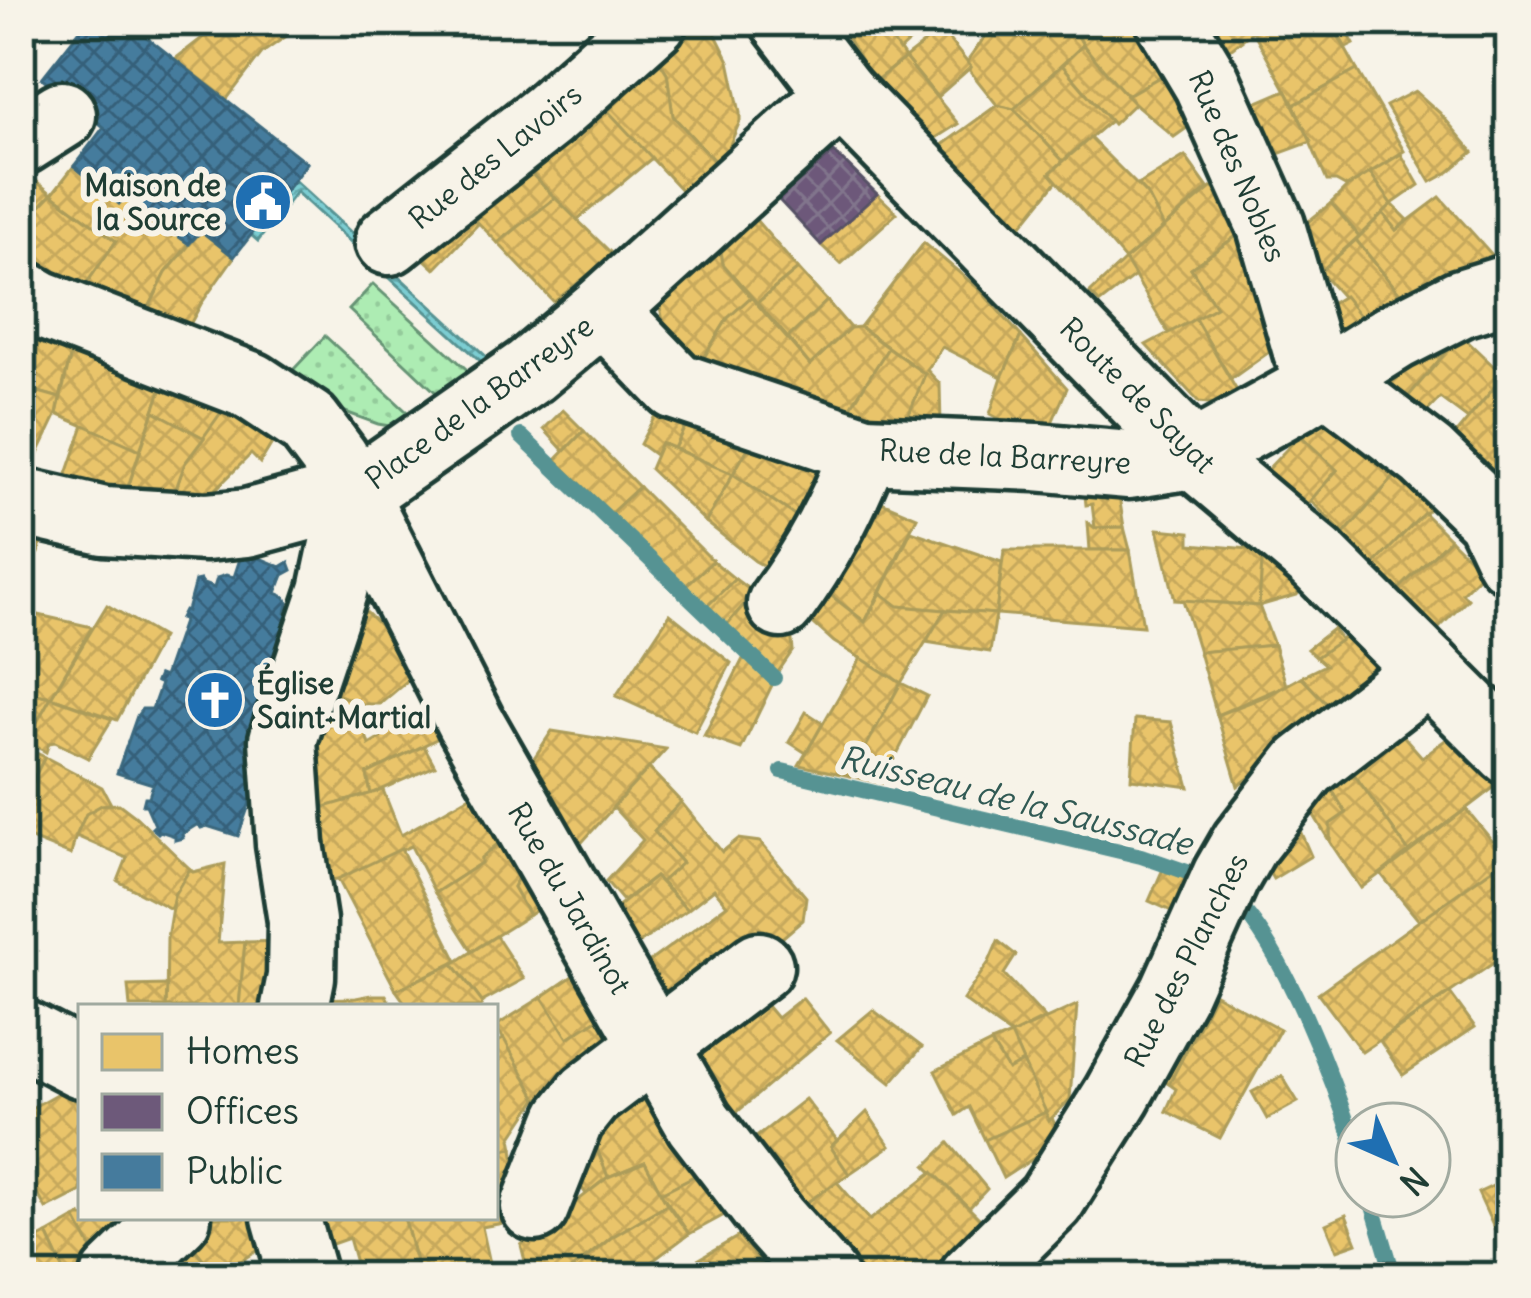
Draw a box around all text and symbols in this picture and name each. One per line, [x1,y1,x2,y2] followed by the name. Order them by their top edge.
[1181,64,1295,268] street label: Rue des Nobles
[401,75,589,237] street label: Rue des Lavoirs
[84,166,221,238] place label: Maison de la Source
[232,171,294,233] public building icon: Maison de la Source
[358,307,600,497] street label: Place de la Barreyre
[1052,309,1224,481] street label: Route de Sayat
[878,430,1132,482] street label: Rue de la Barreyre
[257,663,431,736] place label: Église Saint-Martial
[184,669,246,731] church icon: Église Saint-Martial
[835,736,1199,865] water label: Ruisseau de la Saussade
[500,796,640,1000] street label: Rue du Jardinot
[1116,846,1256,1074] street label: Rue des Planches
[78,1004,498,1220] legend
[186,1029,299,1074] text: Homes
[186,1089,299,1134] text: Offices
[1333,1100,1453,1220] north arrow
[186,1149,283,1194] text: Public
[1391,1158,1437,1204] text: N

